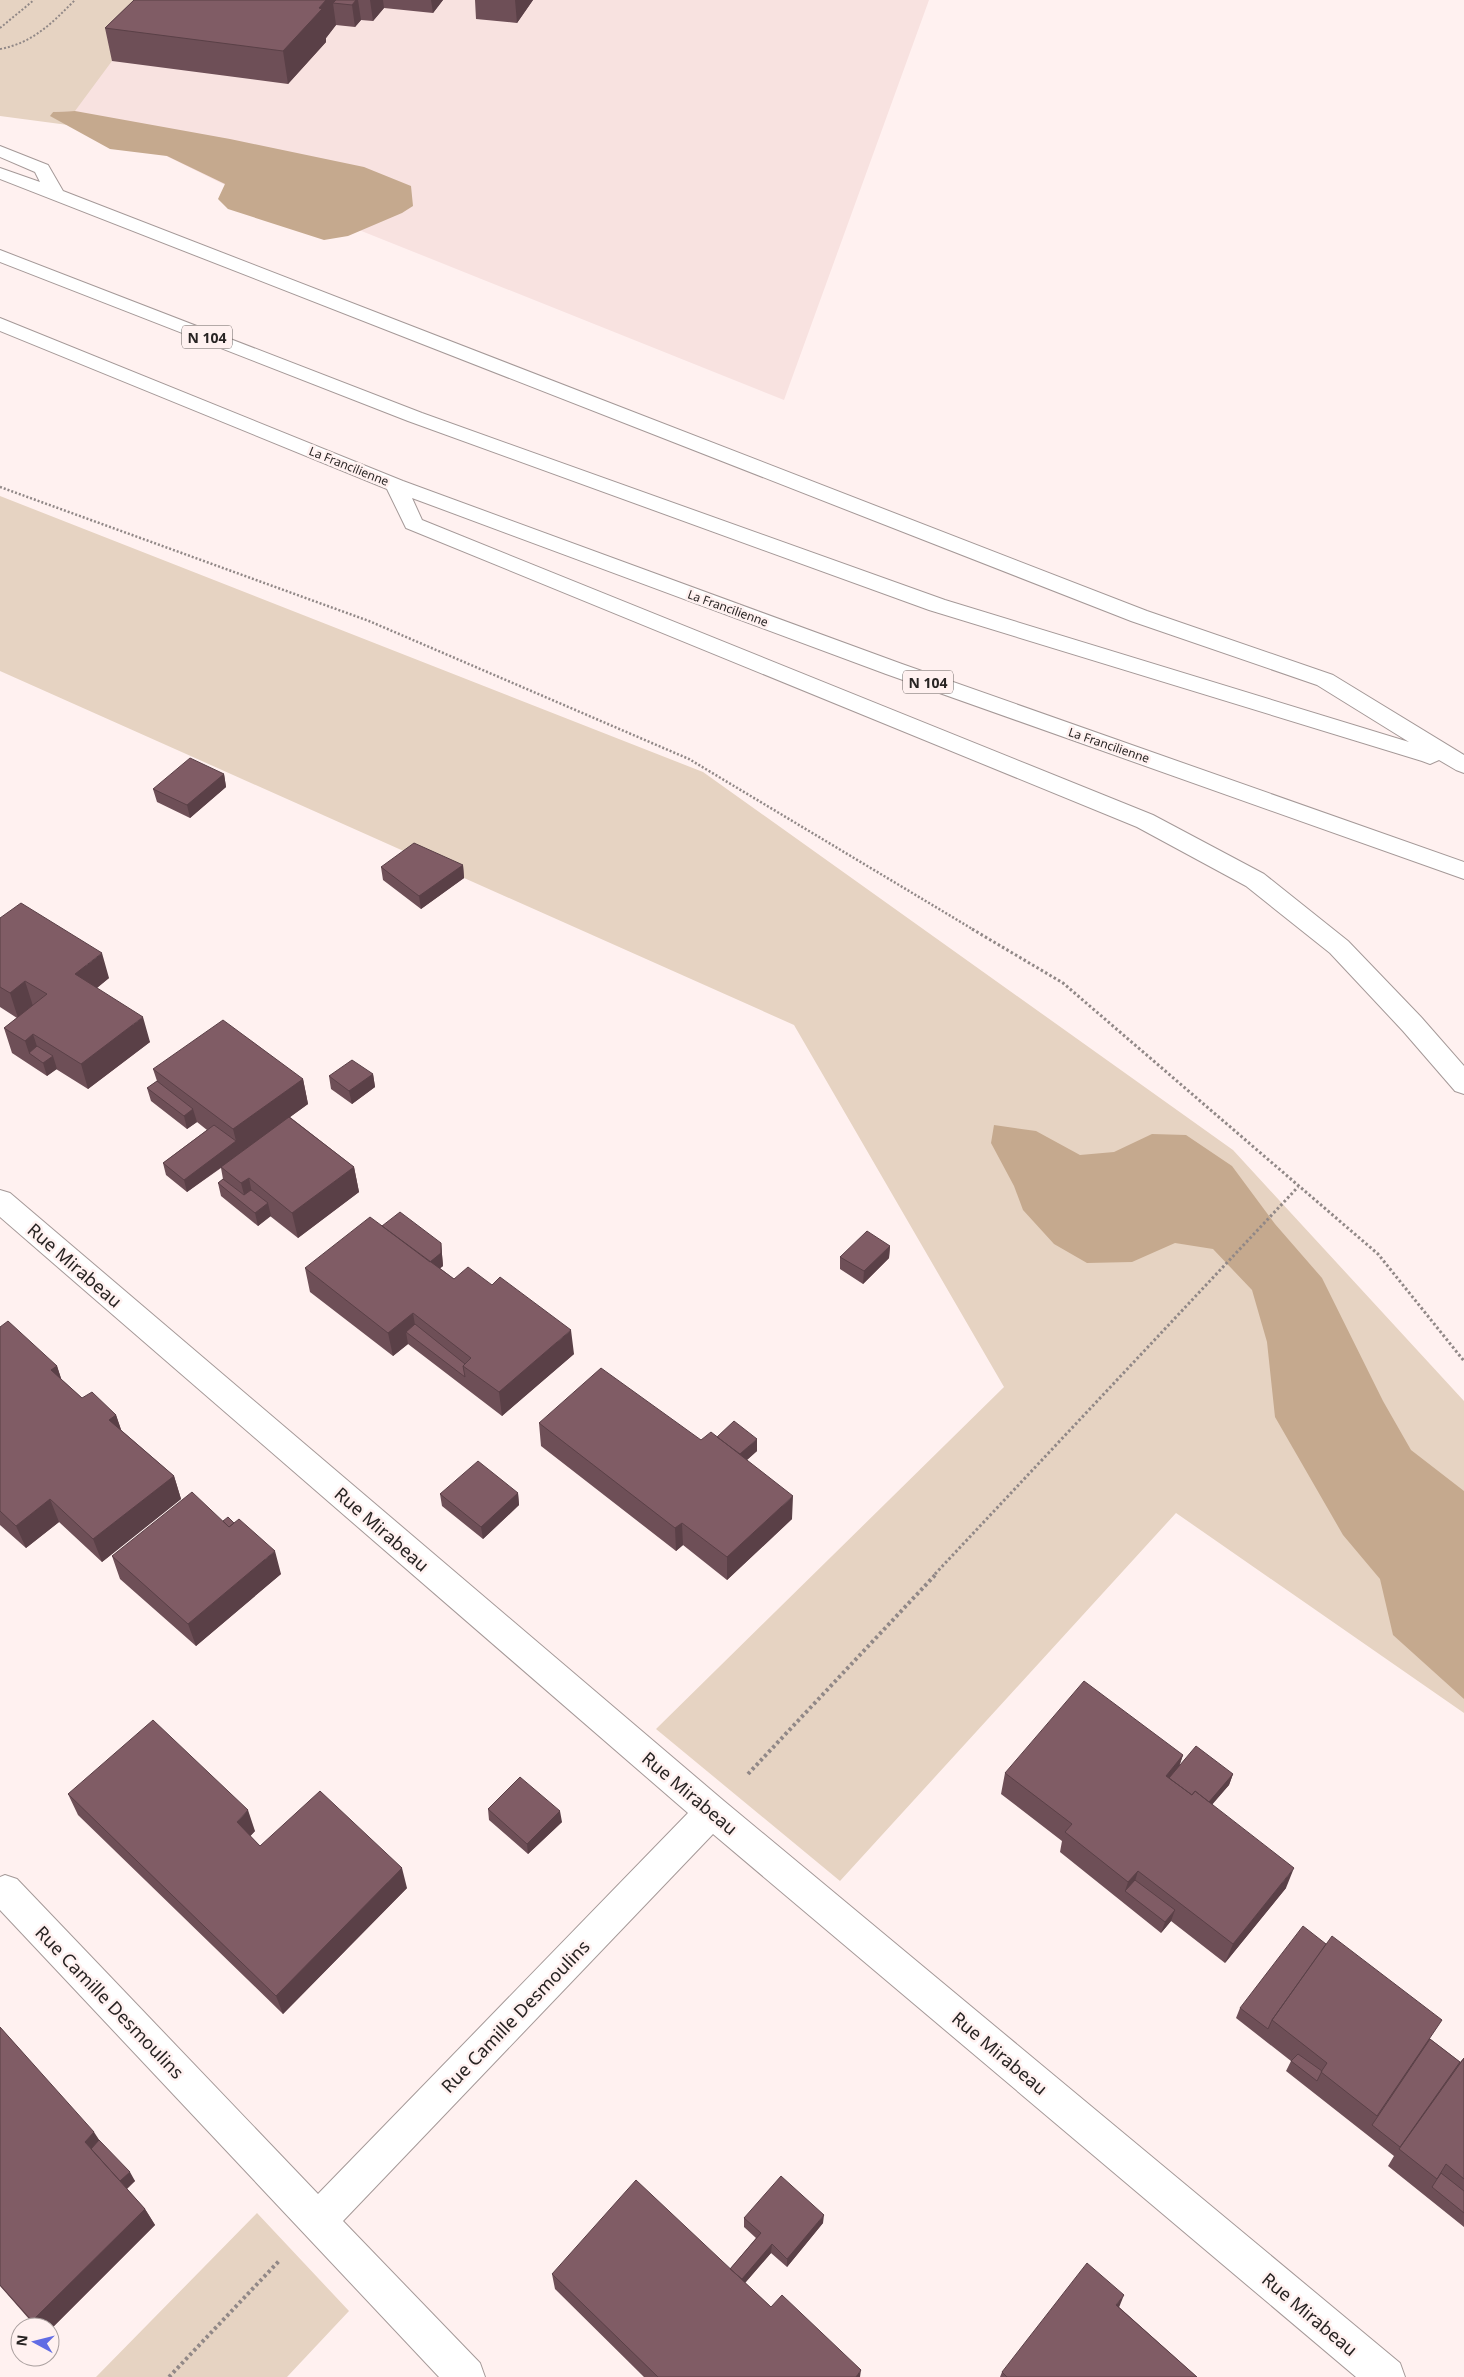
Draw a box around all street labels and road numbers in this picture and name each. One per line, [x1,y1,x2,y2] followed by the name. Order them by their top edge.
[182,326,232,348] road number: N 104
[307,442,392,490] street label: La Francilienne
[685,586,771,631] street label: La Francilienne
[903,670,953,694] road number: N 104
[1066,723,1152,767] street label: La Francilienne
[23,1217,127,1313] street label: Rue Mirabeau
[330,1481,434,1577] street label: Rue Mirabeau
[637,1746,743,1840] street label: Rue Mirabeau
[31,1920,189,2084] street label: Rue Camille Desmoulins
[436,1934,594,2098] street label: Rue Camille Desmoulins
[947,2006,1053,2100] street label: Rue Mirabeau
[1257,2267,1363,2361] street label: Rue Mirabeau

